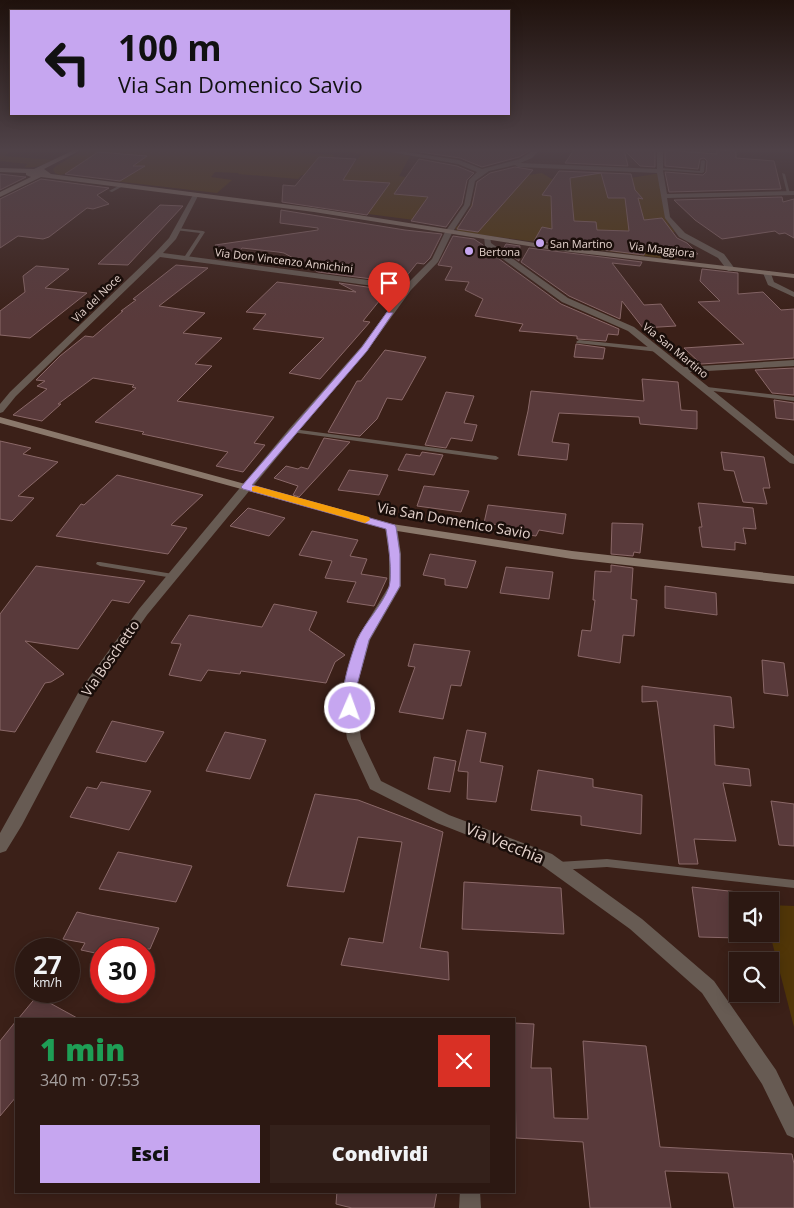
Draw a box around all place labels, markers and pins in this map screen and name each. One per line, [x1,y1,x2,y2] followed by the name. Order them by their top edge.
[550,236,613,251] place label: San Martino
[534,237,546,249] marker: San Martino
[479,244,520,259] place label: Bertona
[463,245,475,257] marker: Bertona
[368,262,410,313] pin

